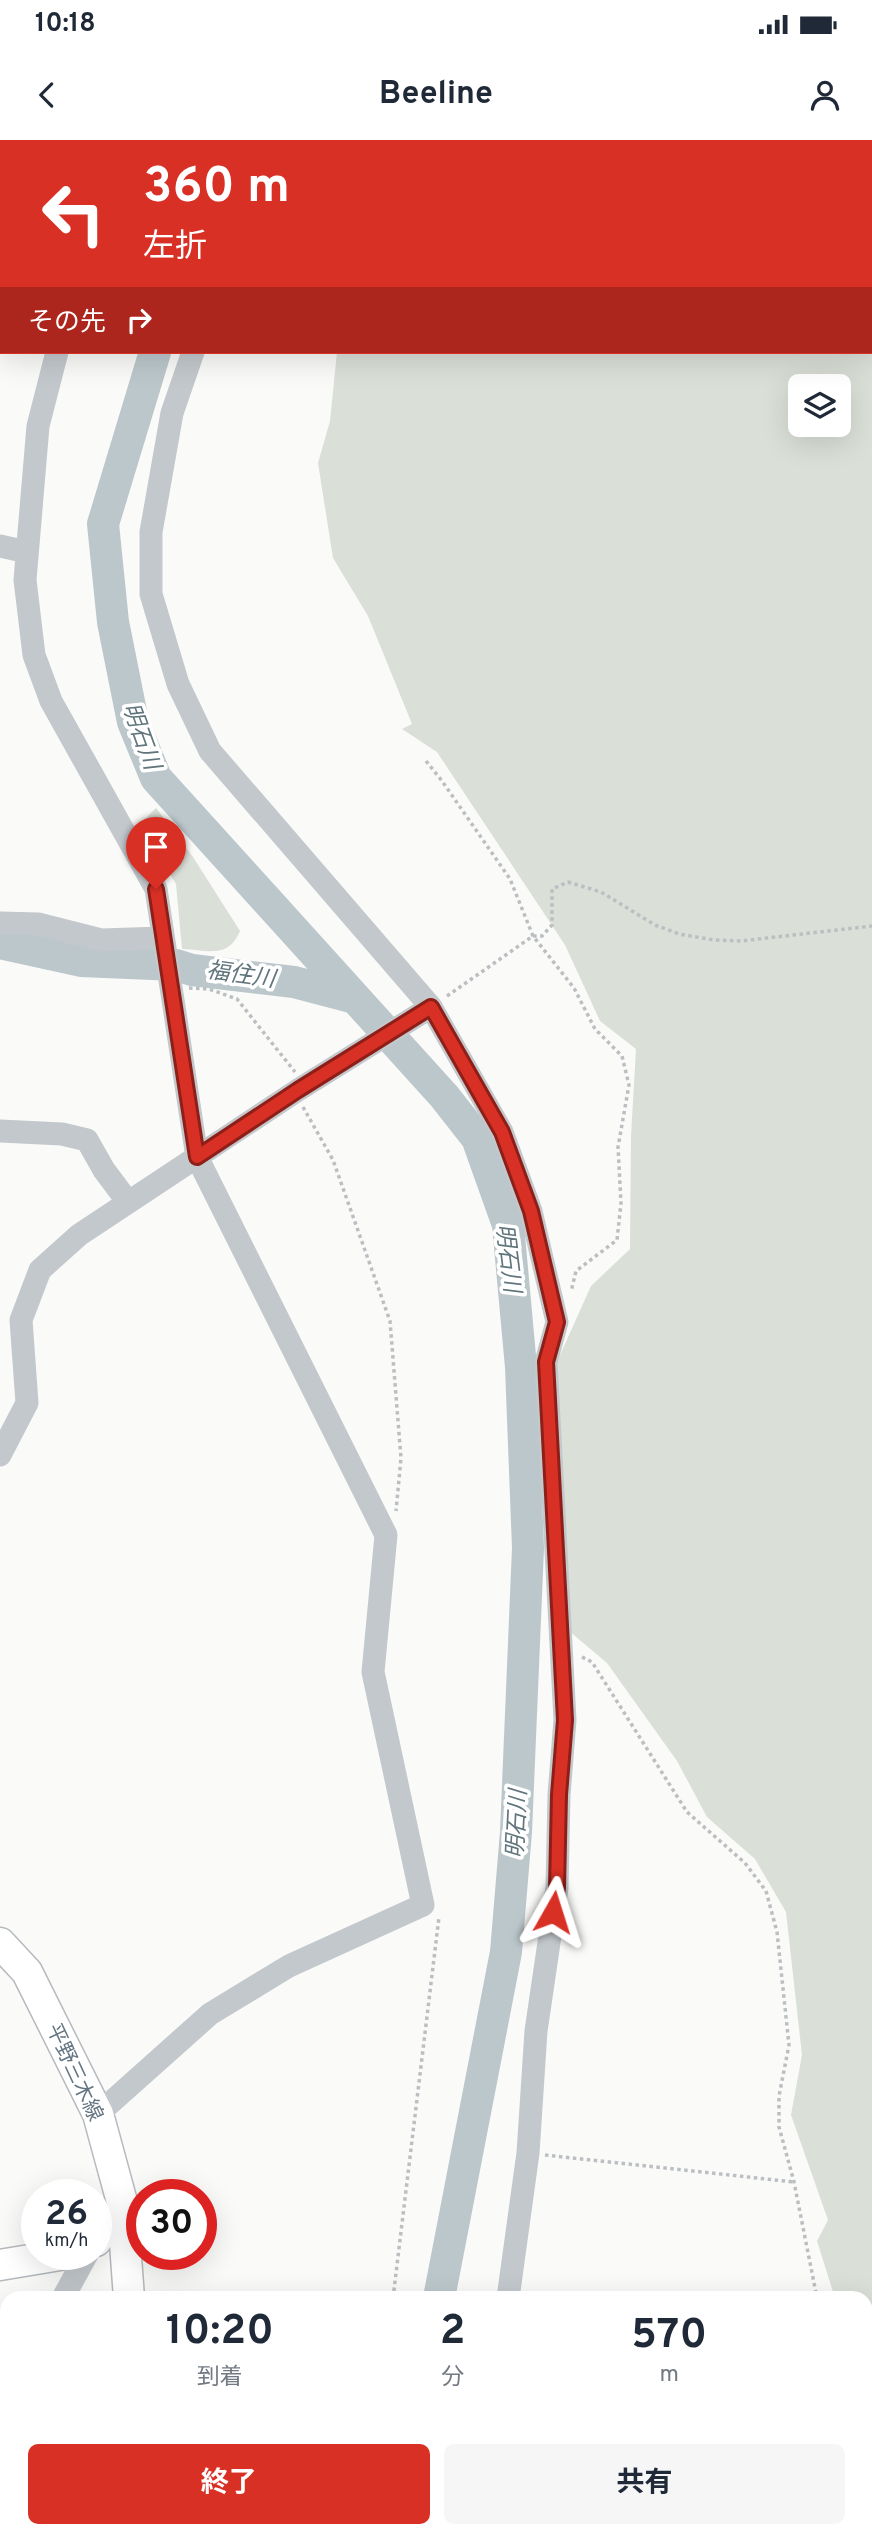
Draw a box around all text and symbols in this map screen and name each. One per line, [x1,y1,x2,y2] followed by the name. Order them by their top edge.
[35,8,96,41] text: 10:18
[379,75,493,115] text: Beeline
[28,76,66,114] icon: back
[806,76,844,114] icon: person
[143,158,290,220] text: 360 m
[28,168,119,259] icon: left
[143,228,207,268] text: 左折
[120,301,158,339] icon: right
[28,307,106,340] text: その先
[788,374,851,437] map controls
[788,374,851,437] button: layers
[114,699,166,777] water label: 明石川
[126,817,186,889] pin
[137,828,175,866] icon: arrive
[204,957,280,996] water label: 福住川
[488,1222,525,1297] water label: 明石川
[502,1786,535,1859] water label: 明石川
[516,1875,590,1949] position arrow
[39,2019,108,2126] street label: 平野三木線
[126,2179,217,2270] speed limit sign: 30
[45,2193,88,2237] text: 26
[45,2230,88,2253] text: km/h
[166,2306,274,2359] text: 10:20
[440,2306,465,2359] text: 2
[631,2310,707,2363] text: 570
[659,2361,679,2390] text: m
[197,2364,243,2393] text: 到着
[441,2364,464,2393] text: 分
[28,2444,430,2524] button: 終了
[444,2444,845,2524] button: 共有

